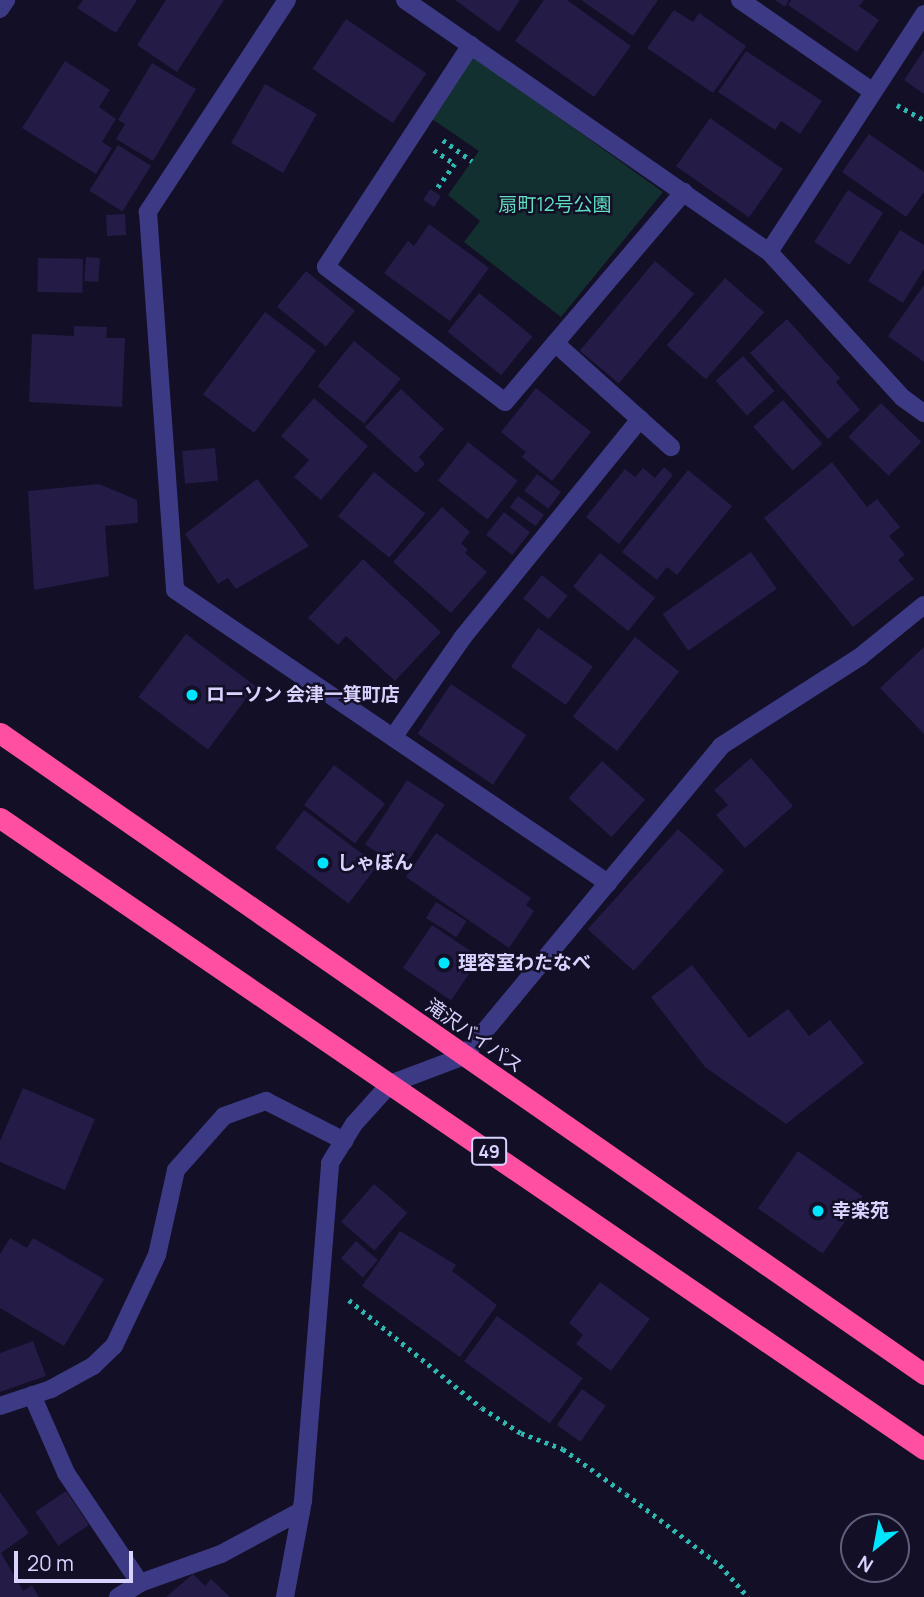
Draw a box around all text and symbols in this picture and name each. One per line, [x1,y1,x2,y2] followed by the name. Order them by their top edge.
[498,194,612,216] park label: 扇町12号公園
[206,684,400,706] place label: ローソン 会津一箕町店
[184,687,200,703] marker: ローソン 会津一箕町店
[337,852,413,874] place label: しゃぼん
[315,855,331,871] marker: しゃぼん
[458,952,591,974] place label: 理容室わたなべ
[436,955,452,971] marker: 理容室わたなべ
[421,994,527,1078] street label: 滝沢バイパス
[470,1136,508,1166] road number: 49
[832,1200,889,1222] place label: 幸楽苑
[810,1203,826,1219] marker: 幸楽苑
[840,1513,910,1583] north arrow
[18,1538,136,1582] scale bar
[27,1549,74,1577] text: 20 m
[853,1550,878,1579] text: N

